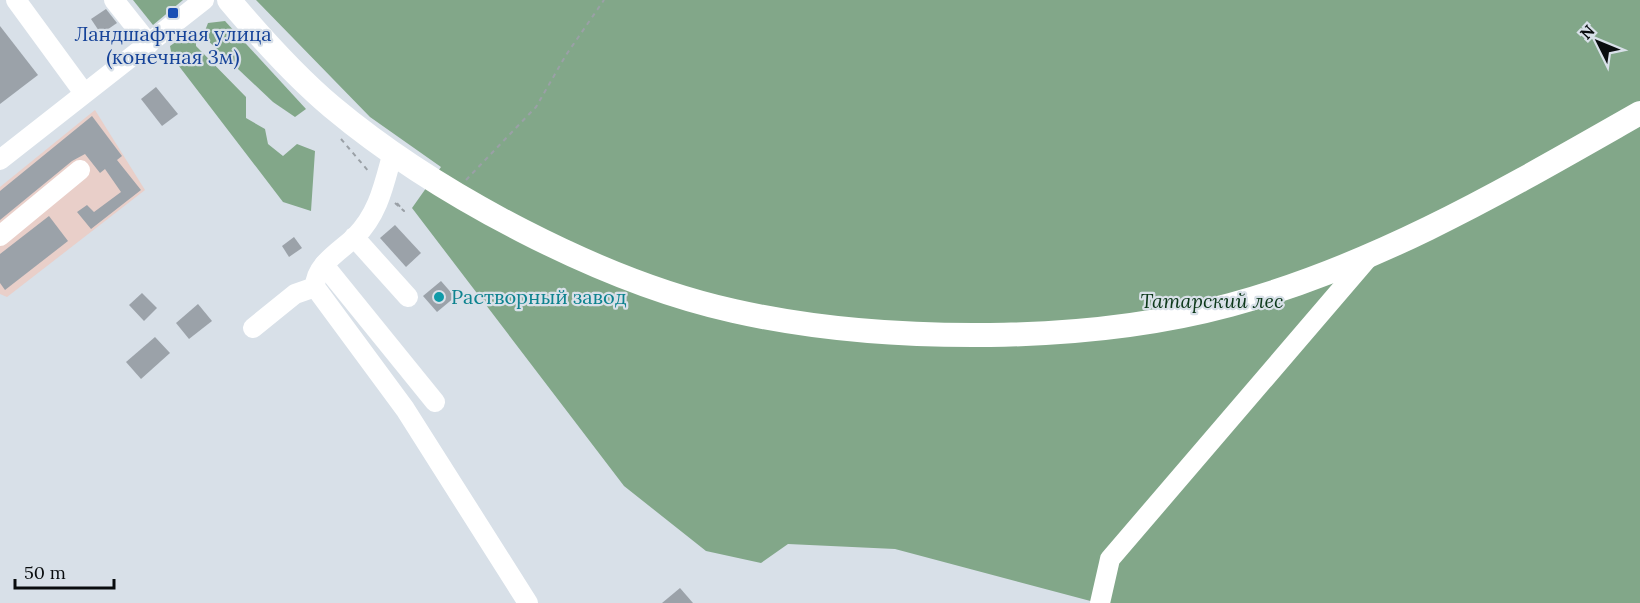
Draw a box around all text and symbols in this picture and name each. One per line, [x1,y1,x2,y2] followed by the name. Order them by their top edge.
[166,6,180,20] marker: Ландшафтная улица (конечная 3м)
[1568,12,1628,72] north arrow
[1575,20,1599,43] text: N
[74,21,272,70] place label: Ландшафтная улица (конечная 3м)
[451,284,627,309] place label: Растворный завод
[1141,288,1283,313] park label: Татарский лес
[432,290,446,304] marker: Растворный завод
[15,552,114,590] scale bar
[24,561,66,584] text: 50 m

